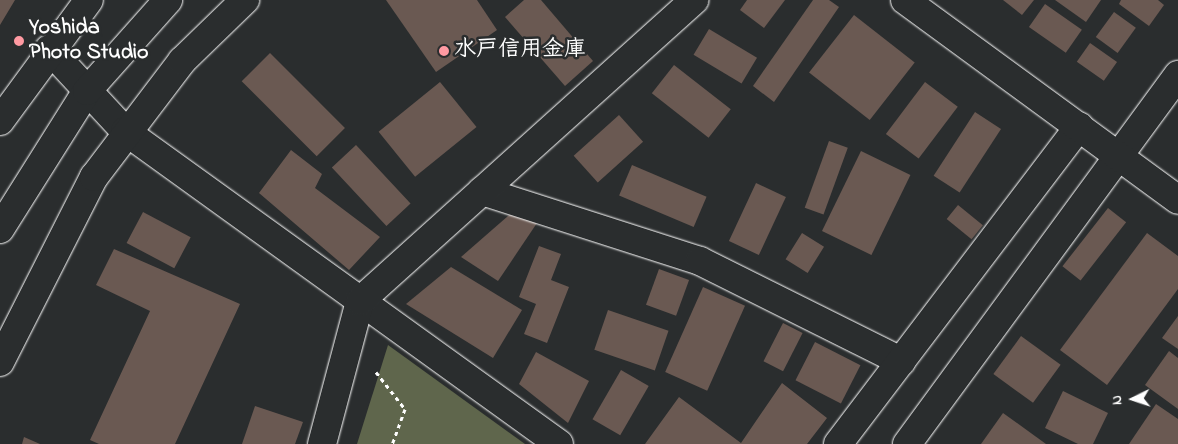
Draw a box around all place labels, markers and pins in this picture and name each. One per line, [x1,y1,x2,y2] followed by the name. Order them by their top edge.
[29,15,148,66] place label: Yoshida Photo Studio
[13,35,25,47] marker: Yoshida Photo Studio
[454,38,586,64] place label: 水戸信用金庫
[438,45,450,57] marker: 水戸信用金庫

